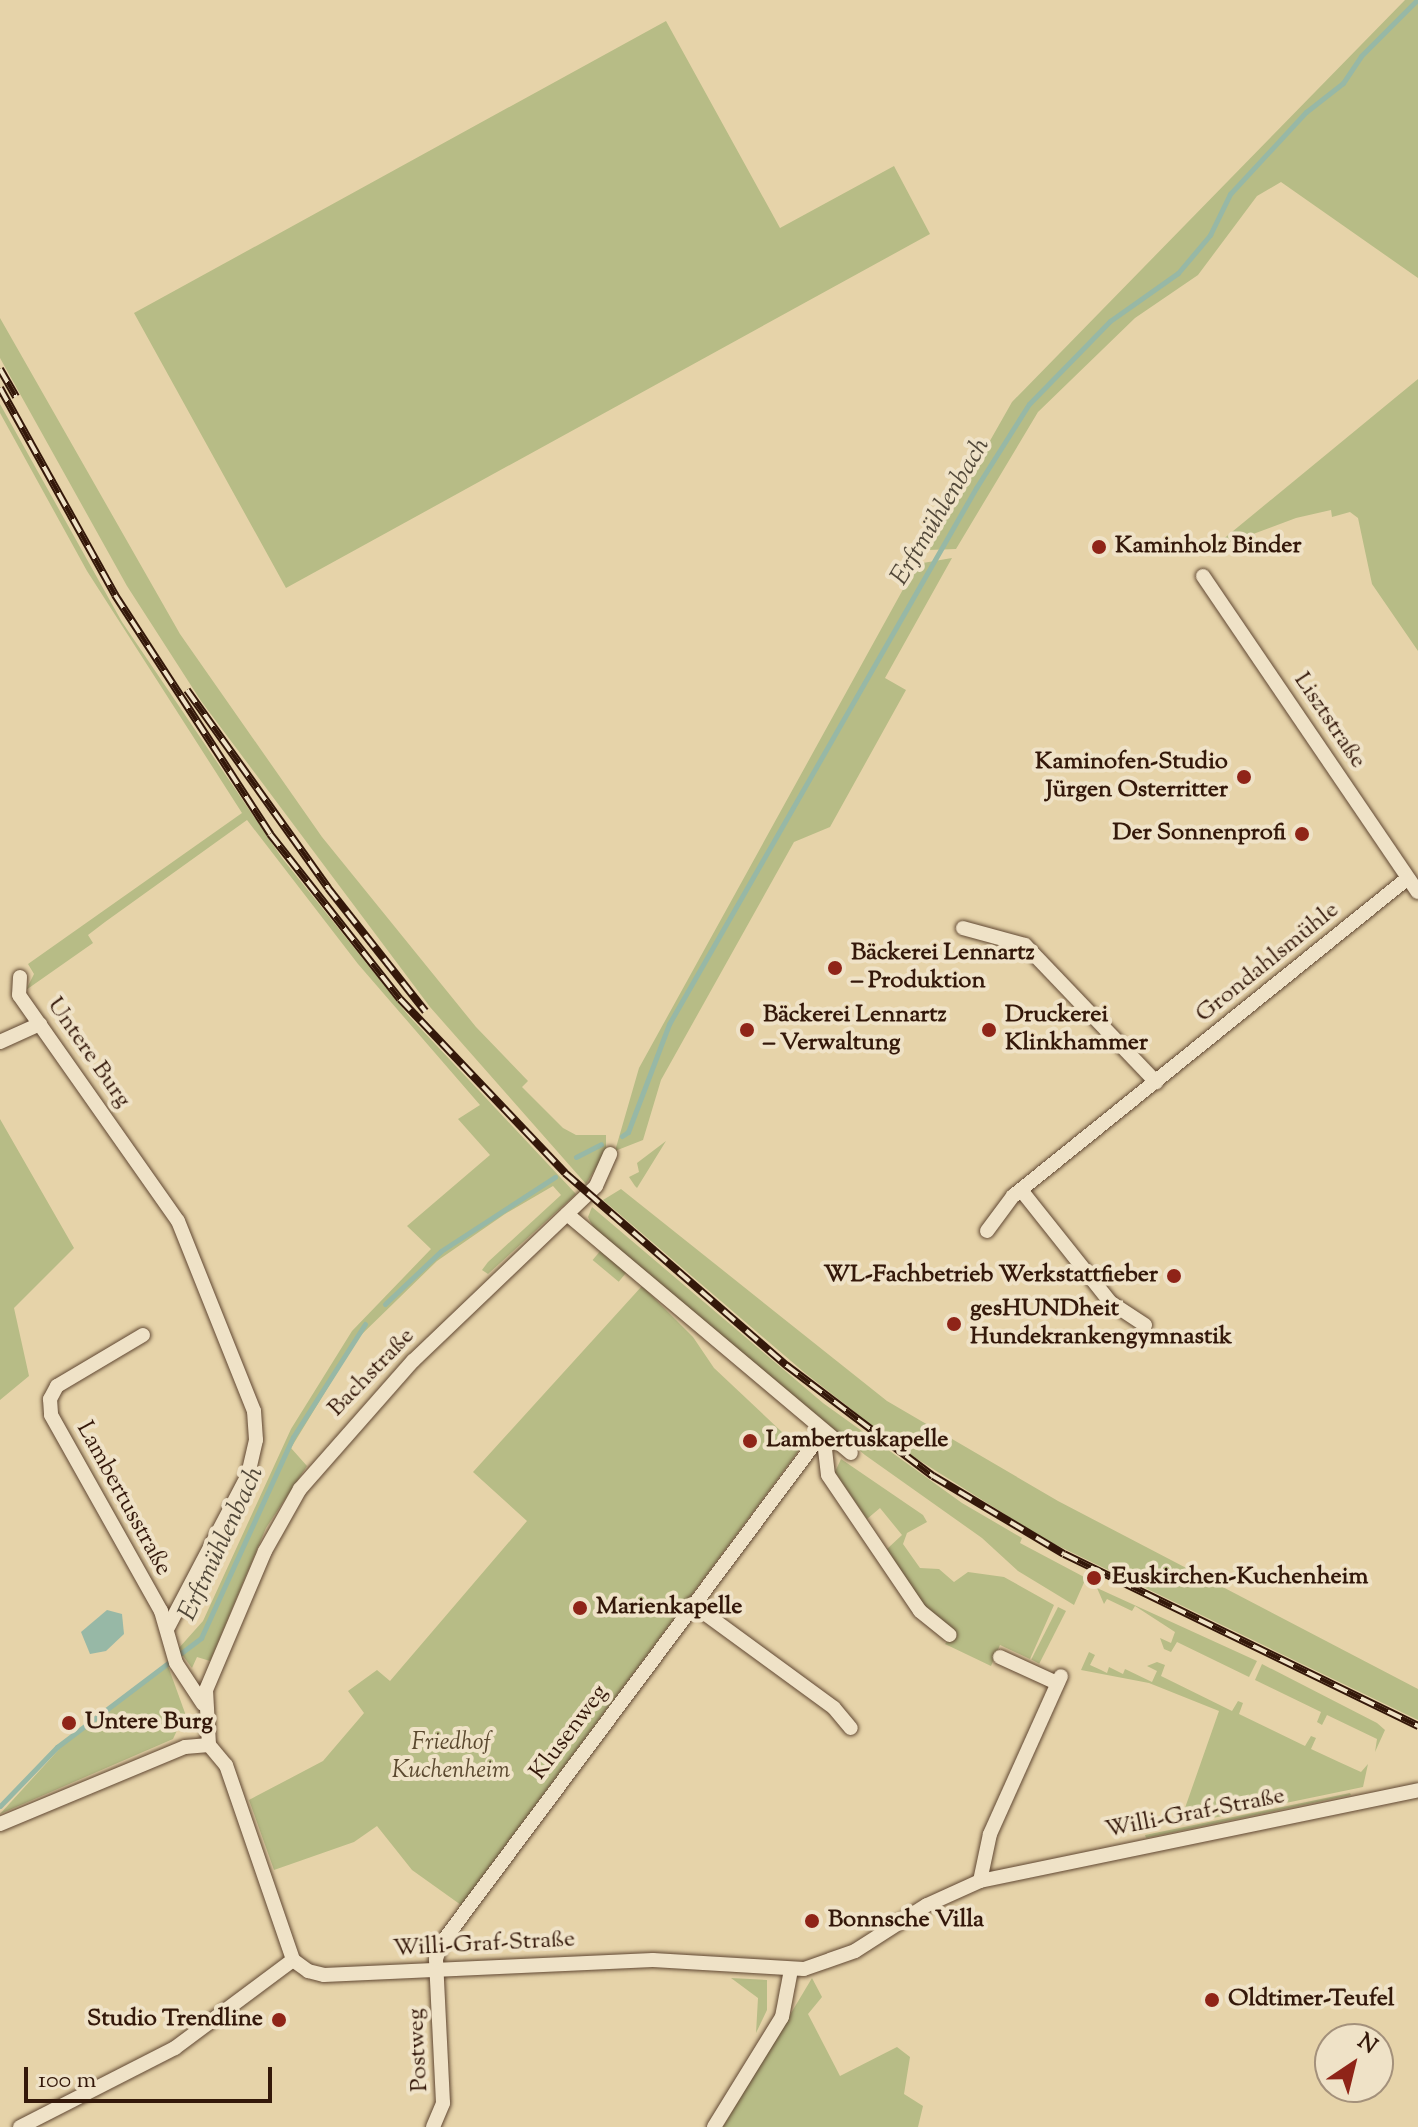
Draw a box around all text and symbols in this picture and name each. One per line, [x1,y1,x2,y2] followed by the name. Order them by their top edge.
[885,433,997,591] water label: Erftmühlenbach
[1115,533,1301,561] place label: Kaminholz Binder
[1090,538,1108,556] marker: Kaminholz Binder
[1286,668,1372,774] street label: Lisztstraße
[1035,749,1228,805] place label: Kaminofen-Studio Jürgen Osterritter
[1235,768,1253,786] marker: Kaminofen-Studio Jürgen Osterritter
[1113,820,1286,848] place label: Der Sonnenprofi
[1293,825,1311,843] marker: Der Sonnenprofi
[1191,897,1345,1029] street label: Grondahlsmühle
[851,940,1035,996] place label: Bäckerei Lennartz – Produktion
[826,959,844,977] marker: Bäckerei Lennartz – Produktion
[40,992,136,1114] street label: Untere Burg
[763,1002,947,1058] place label: Bäckerei Lennartz – Verwaltung
[1005,1002,1148,1058] place label: Druckerei Klinkhammer
[738,1021,756,1039] marker: Bäckerei Lennartz – Verwaltung
[980,1021,998,1039] marker: Druckerei Klinkhammer
[824,1262,1158,1290] place label: WL-Fachbetrieb Werkstattfieber
[1165,1267,1183,1285] marker: WL-Fachbetrieb Werkstattfieber
[970,1296,1232,1352] place label: gesHUNDheit Hundekrankengymnastik
[945,1315,963,1333] marker: gesHUNDheit Hundekrankengymnastik
[323,1323,421,1423] street label: Bachstraße
[69,1417,177,1581] street label: Lambertusstraße
[766,1427,949,1455] place label: Lambertuskapelle
[741,1432,759,1450] marker: Lambertuskapelle
[173,1462,271,1626] water label: Erftmühlenbach
[1112,1564,1368,1592] place label: Euskirchen-Kuchenheim
[1083,1567,1105,1589] marker: Euskirchen-Kuchenheim
[596,1594,742,1622] place label: Marienkapelle
[571,1599,589,1617] marker: Marienkapelle
[525,1680,615,1786] street label: Klusenweg
[85,1709,213,1737] place label: Untere Burg
[60,1714,78,1732] marker: Untere Burg
[392,1730,510,1786] park label: Friedhof Kuchenheim
[1103,1782,1287,1846] street label: Willi-Graf-Straße
[828,1907,984,1935] place label: Bonnsche Villa
[803,1912,821,1930] marker: Bonnsche Villa
[392,1926,576,1964] street label: Willi-Graf-Straße
[1228,1986,1394,2014] place label: Oldtimer-Teufel
[1203,1991,1221,2009] marker: Oldtimer-Teufel
[87,2006,263,2034] place label: Studio Trendline
[402,2008,436,2092] street label: Postweg
[270,2011,288,2029] marker: Studio Trendline
[1314,2023,1394,2103] north arrow
[1350,2027,1383,2063] text: N
[28,2051,276,2101] scale bar
[38,2064,96,2098] text: 100 m

